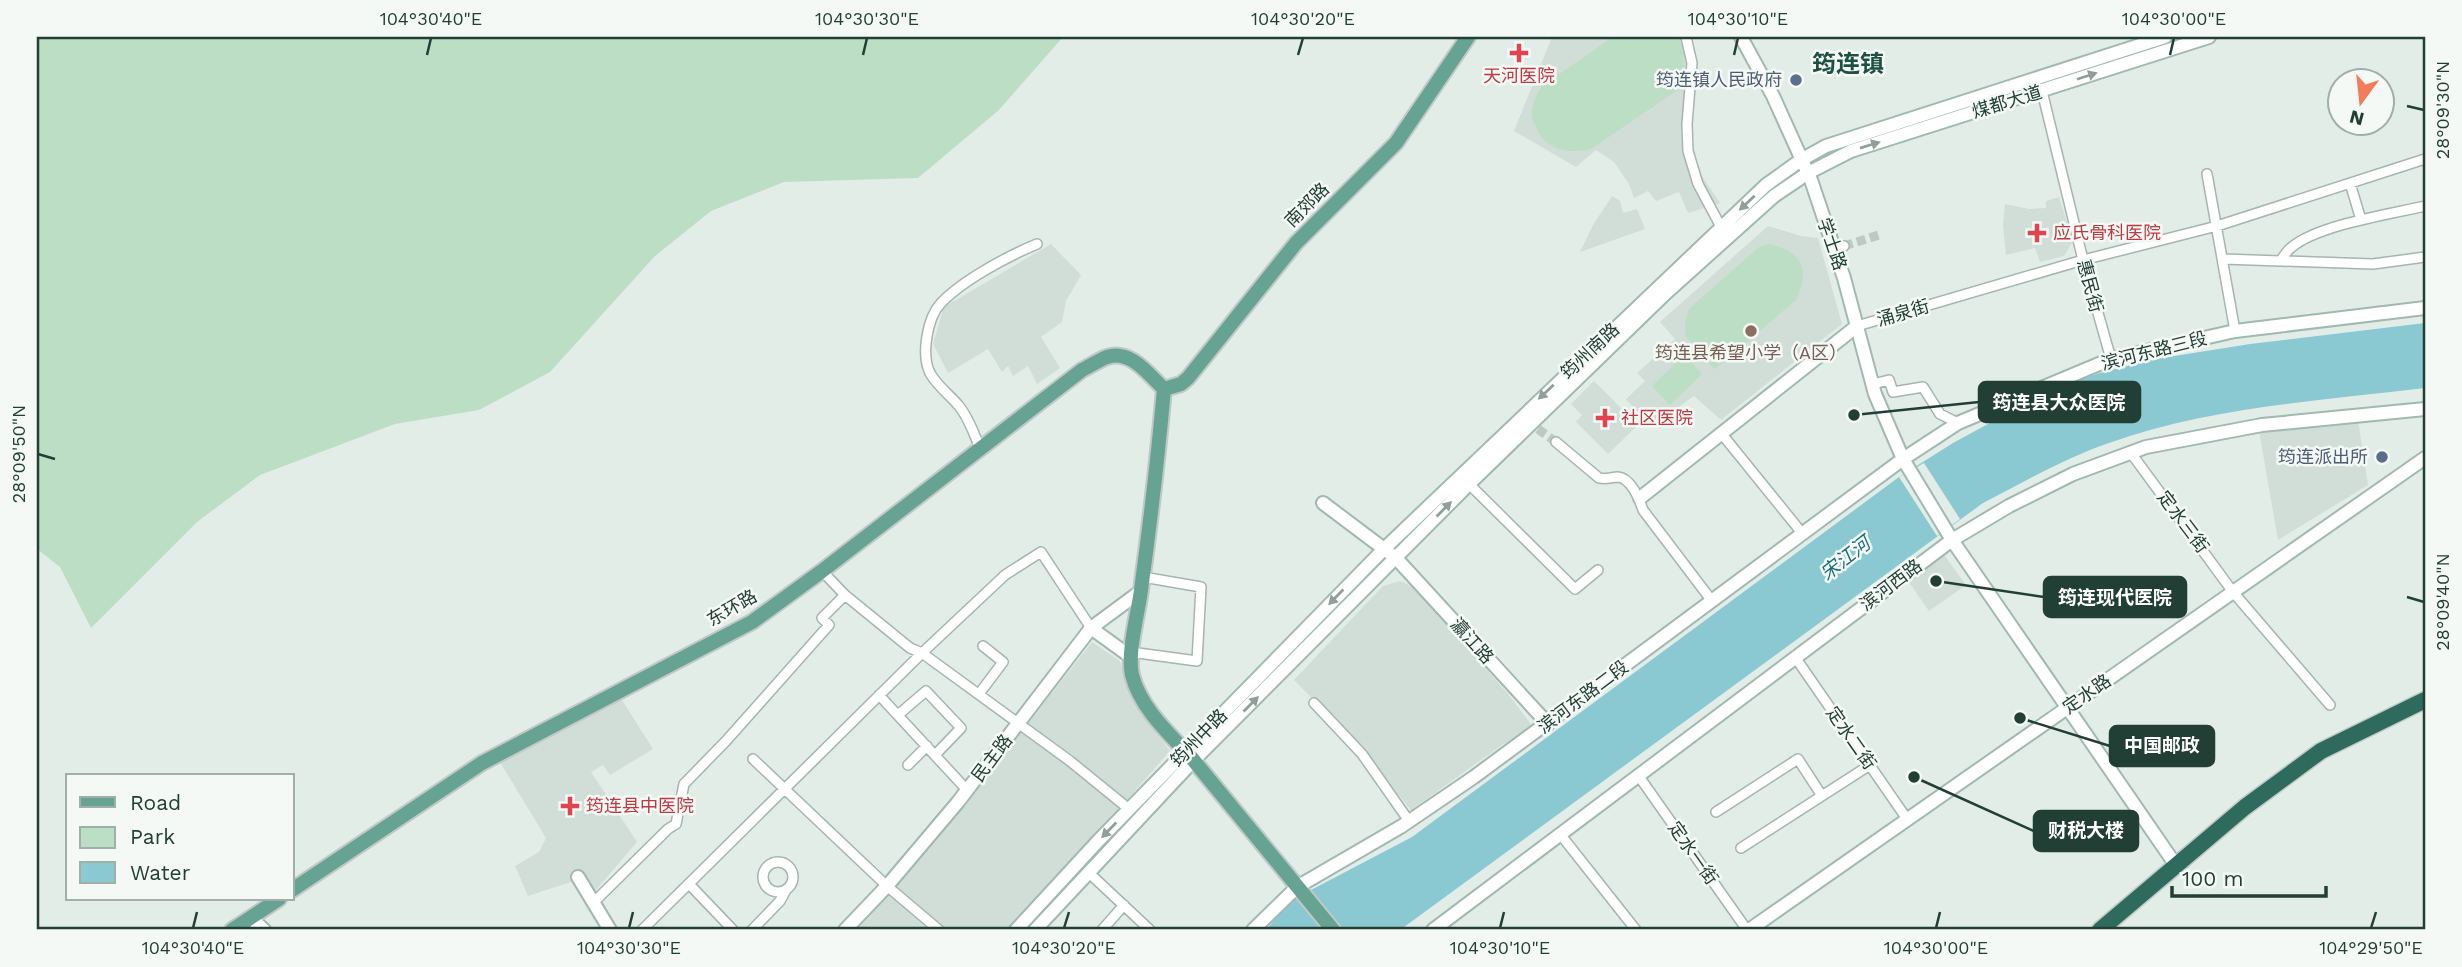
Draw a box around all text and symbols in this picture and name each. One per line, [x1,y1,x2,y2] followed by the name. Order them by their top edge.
[380,8,482,29] text: 104°30'40"E
[815,8,919,29] text: 104°30'30"E
[1251,8,1355,29] text: 104°30'20"E
[1688,8,1788,29] text: 104°30'10"E
[2122,8,2226,29] text: 104°30'00"E
[1509,43,1529,63] marker: 天河医院
[1812,50,1884,78] district label: 筠连镇
[2432,61,2453,159] text: 28°09'30"N
[1483,65,1555,86] place label: 天河医院
[2326,66,2396,136] north arrow
[1656,69,1782,90] place label: 筠连镇人民政府
[2076,71,2097,81] one-way arrow
[1788,72,1804,88] marker: 筠连镇人民政府
[1969,81,2044,122] street label: 煤都大道
[2347,105,2367,131] text: N
[1859,139,1880,150] one-way arrow
[1280,178,1333,231] street label: 南郊路
[1739,194,1756,210] one-way arrow
[1814,215,1851,273] street label: 学士路
[2053,222,2161,243] place label: 应氏骨科医院
[2027,223,2047,243] marker: 应氏骨科医院
[2073,257,2108,315] street label: 惠民街
[1874,295,1932,330] street label: 涌泉街
[1556,318,1623,383] street label: 筠州南路
[1743,323,1759,339] marker: 筠连县希望小学（A区）
[2099,327,2209,374] street label: 滨河东路三段
[1655,342,1847,363] place label: 筠连县希望小学（A区）
[1979,382,2140,422] callout: 筠连县大众医院
[1538,384,1555,400] one-way arrow
[1992,391,2126,414] text: 筠连县大众医院
[8,405,29,503] text: 28°09'50"N
[1621,407,1693,428] place label: 社区医院
[1595,408,1615,428] marker: 社区医院
[2278,446,2368,467] place label: 筠连派出所
[2374,449,2390,465] marker: 筠连派出所
[2153,487,2213,557] street label: 定水三街
[1436,501,1453,518] one-way arrow
[1816,529,1878,585] water label: 宋江河
[2432,553,2453,651] text: 28°09'40"N
[1856,555,1926,615] street label: 滨河西路
[2044,577,2186,617] callout: 筠连现代医院
[703,585,760,630] street label: 东环路
[2058,586,2172,609] text: 筠连现代医院
[1328,589,1345,606] one-way arrow
[1447,614,1498,668] street label: 瀛江路
[1533,656,1632,737] street label: 滨河东路二段
[2059,670,2115,718] street label: 定水路
[1242,695,1259,712] one-way arrow
[1822,702,1881,773] street label: 定水二街
[1166,704,1231,771] street label: 筠州中路
[2110,726,2214,766] callout: 中国邮政
[967,730,1016,786] street label: 民主路
[2124,734,2200,757] text: 中国邮政
[66,774,294,900] legend
[130,790,181,815] text: Road
[586,795,694,816] place label: 筠连县中医院
[560,796,580,816] marker: 筠连县中医院
[2034,811,2138,851] callout: 财税大楼
[1664,817,1723,888] street label: 定水一街
[2048,819,2124,842] text: 财税大楼
[1101,821,1117,838] one-way arrow
[130,824,175,849] text: Park
[2172,855,2326,899] scale bar
[130,860,191,885] text: Water
[2182,866,2244,891] text: 100 m
[142,937,244,958] text: 104°30'40"E
[577,937,681,958] text: 104°30'30"E
[1012,937,1116,958] text: 104°30'20"E
[1450,937,1550,958] text: 104°30'10"E
[1884,937,1988,958] text: 104°30'00"E
[2319,937,2423,958] text: 104°29'50"E

